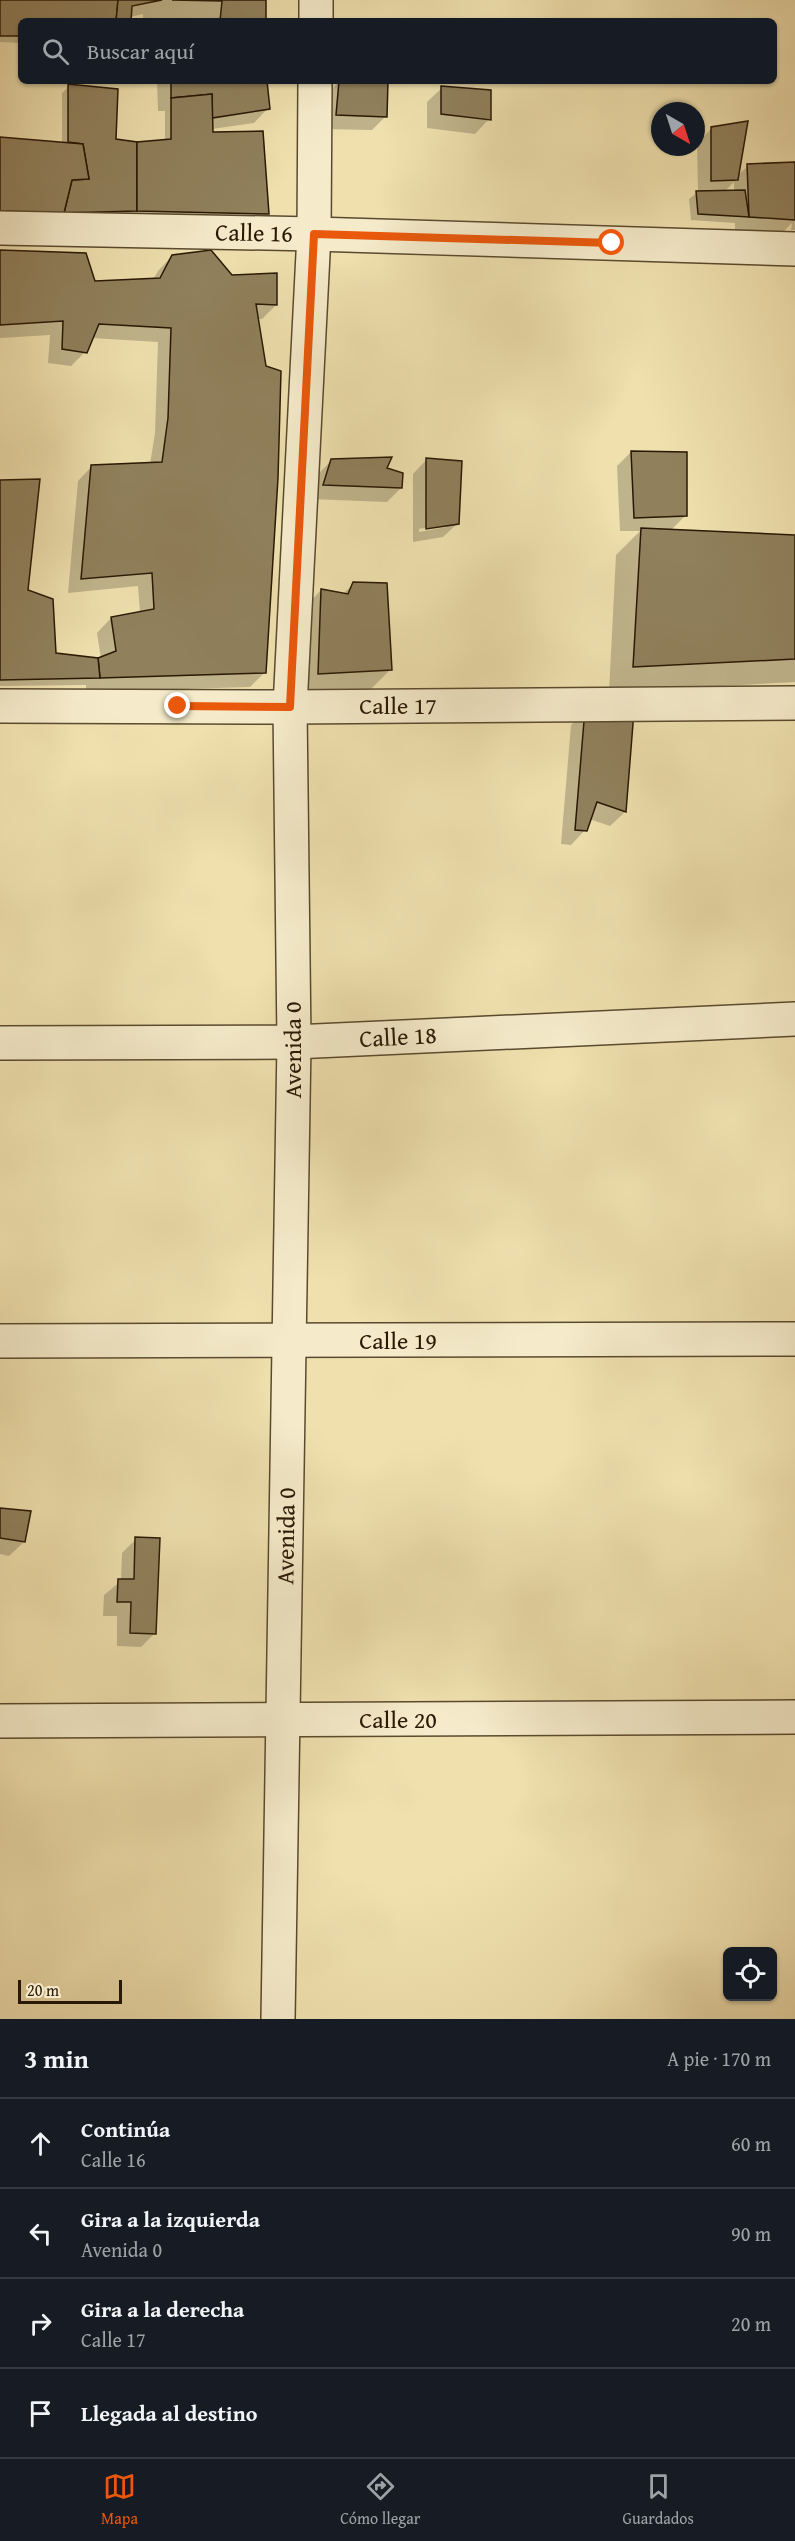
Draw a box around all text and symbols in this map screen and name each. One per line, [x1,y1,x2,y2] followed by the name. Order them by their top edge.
[18,18,777,84] search box
[39,35,72,68] icon: search
[87,35,194,67] text: Buscar aquí
[651,102,705,156] north arrow
[215,214,293,251] street label: Calle 16
[598,229,624,255] route start
[359,688,437,723] street label: Calle 17
[164,692,190,718] route end
[275,1001,310,1099] street label: Avenida 0
[358,1017,438,1056] street label: Calle 18
[359,1323,437,1358] street label: Calle 19
[267,1487,304,1585] street label: Avenida 0
[359,1702,437,1737] street label: Calle 20
[723,1947,777,2001] map controls
[723,1947,777,2001] button: locate
[18,1977,122,2004] scale bar
[27,1978,59,2002] text: 20 m
[24,2039,89,2078] text: 3 min
[667,2044,771,2073] text: A pie · 170 m
[81,2113,170,2145] text: Continúa
[24,2127,57,2160] icon: ahead
[731,2129,771,2158] text: 60 m
[81,2145,146,2174] text: Calle 16
[81,2203,260,2235] text: Gira a la izquierda
[24,2217,57,2250] icon: left
[731,2219,771,2248] text: 90 m
[81,2235,162,2264] text: Avenida 0
[81,2293,244,2325] text: Gira a la derecha
[24,2307,57,2340] icon: right
[731,2309,771,2338] text: 20 m
[81,2325,146,2354] text: Calle 17
[24,2397,57,2430] icon: arrive
[81,2397,257,2429] text: Llegada al destino
[101,2470,138,2530] tab: Mapa
[340,2470,420,2530] tab: Cómo llegar
[623,2470,694,2530] tab: Guardados

